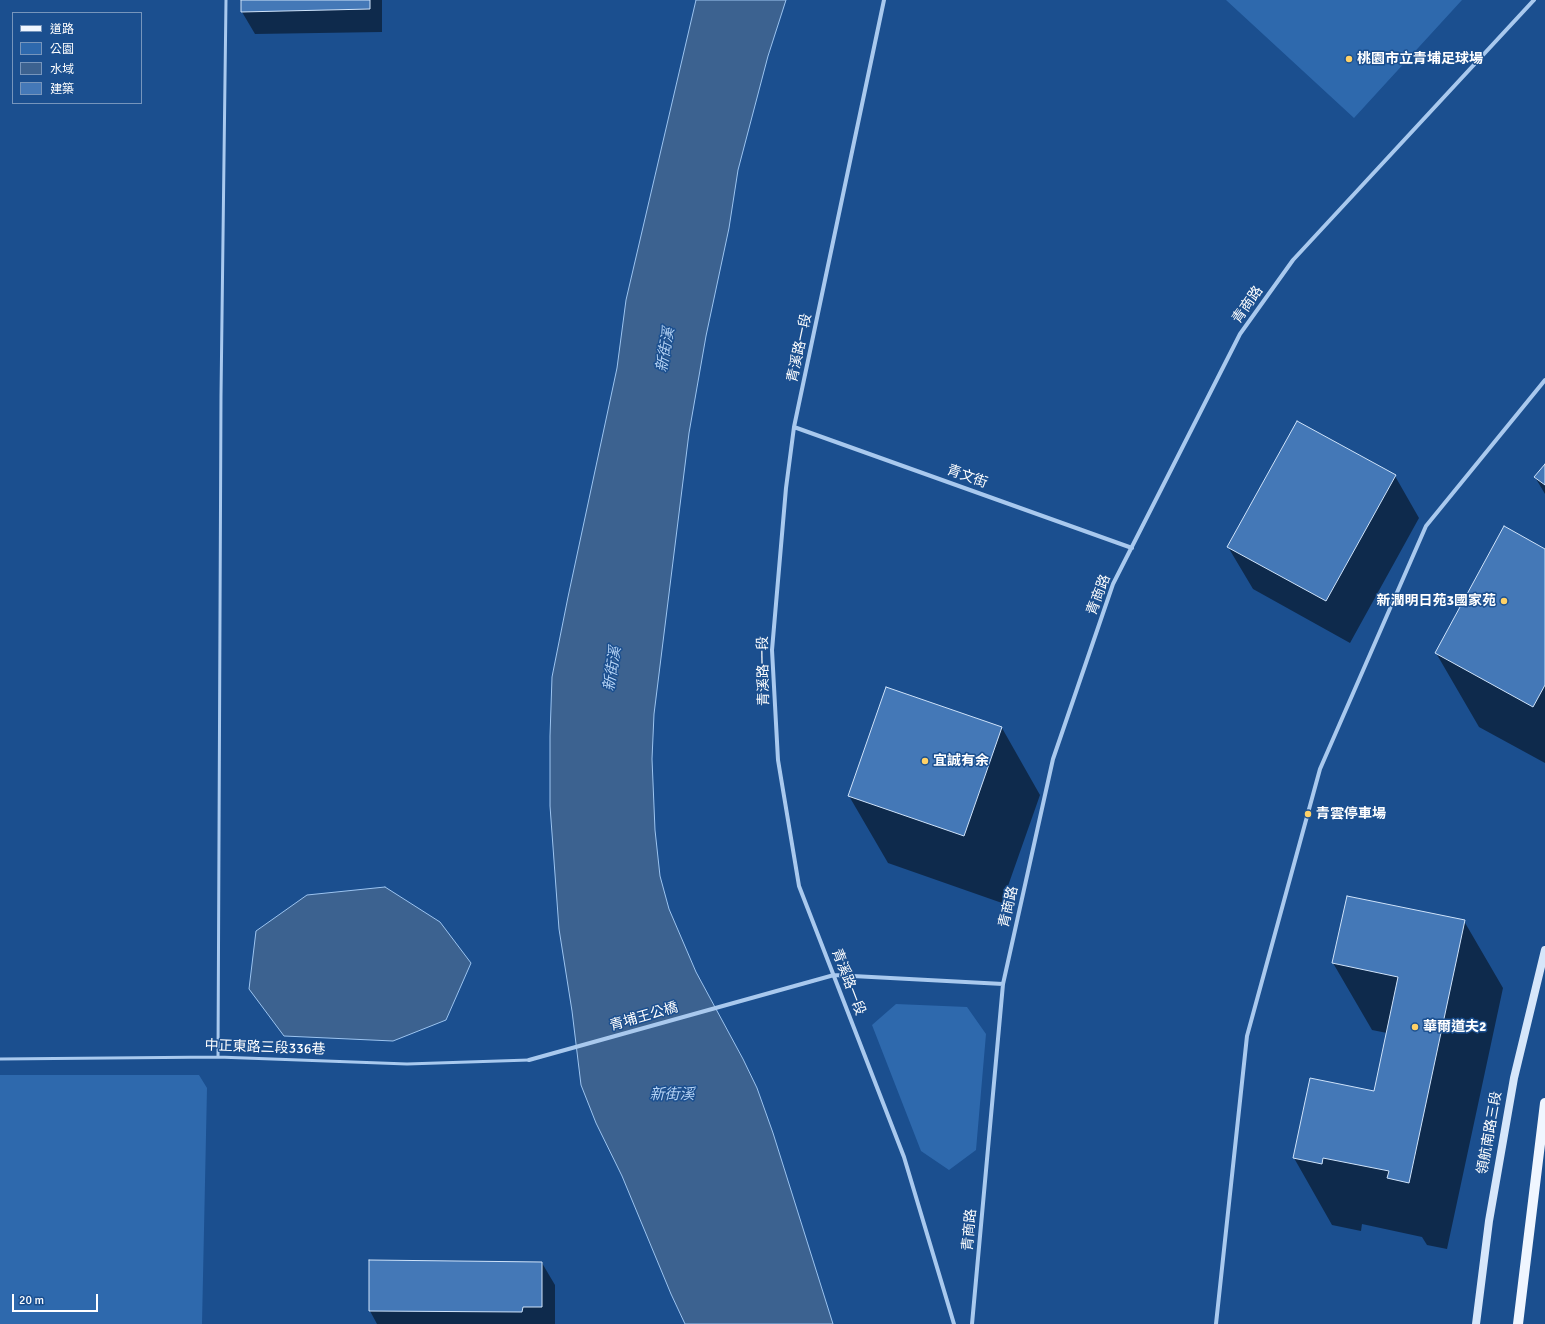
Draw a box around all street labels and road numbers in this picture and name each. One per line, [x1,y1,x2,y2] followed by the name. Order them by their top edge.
[1229,283,1267,327] street label: 青商路
[785,312,815,384] street label: 青溪路一段
[944,462,990,492] street label: 青文街
[1084,572,1114,618] street label: 青商路
[755,636,773,706] street label: 青溪路一段
[996,885,1022,929] street label: 青商路
[828,946,868,1018] street label: 青溪路一段
[608,999,680,1035] street label: 青埔王公橋
[204,1037,326,1059] street label: 中正東路三段336巷
[1474,1090,1506,1176] street label: 領航南路三段
[960,1208,980,1252] street label: 青商路

